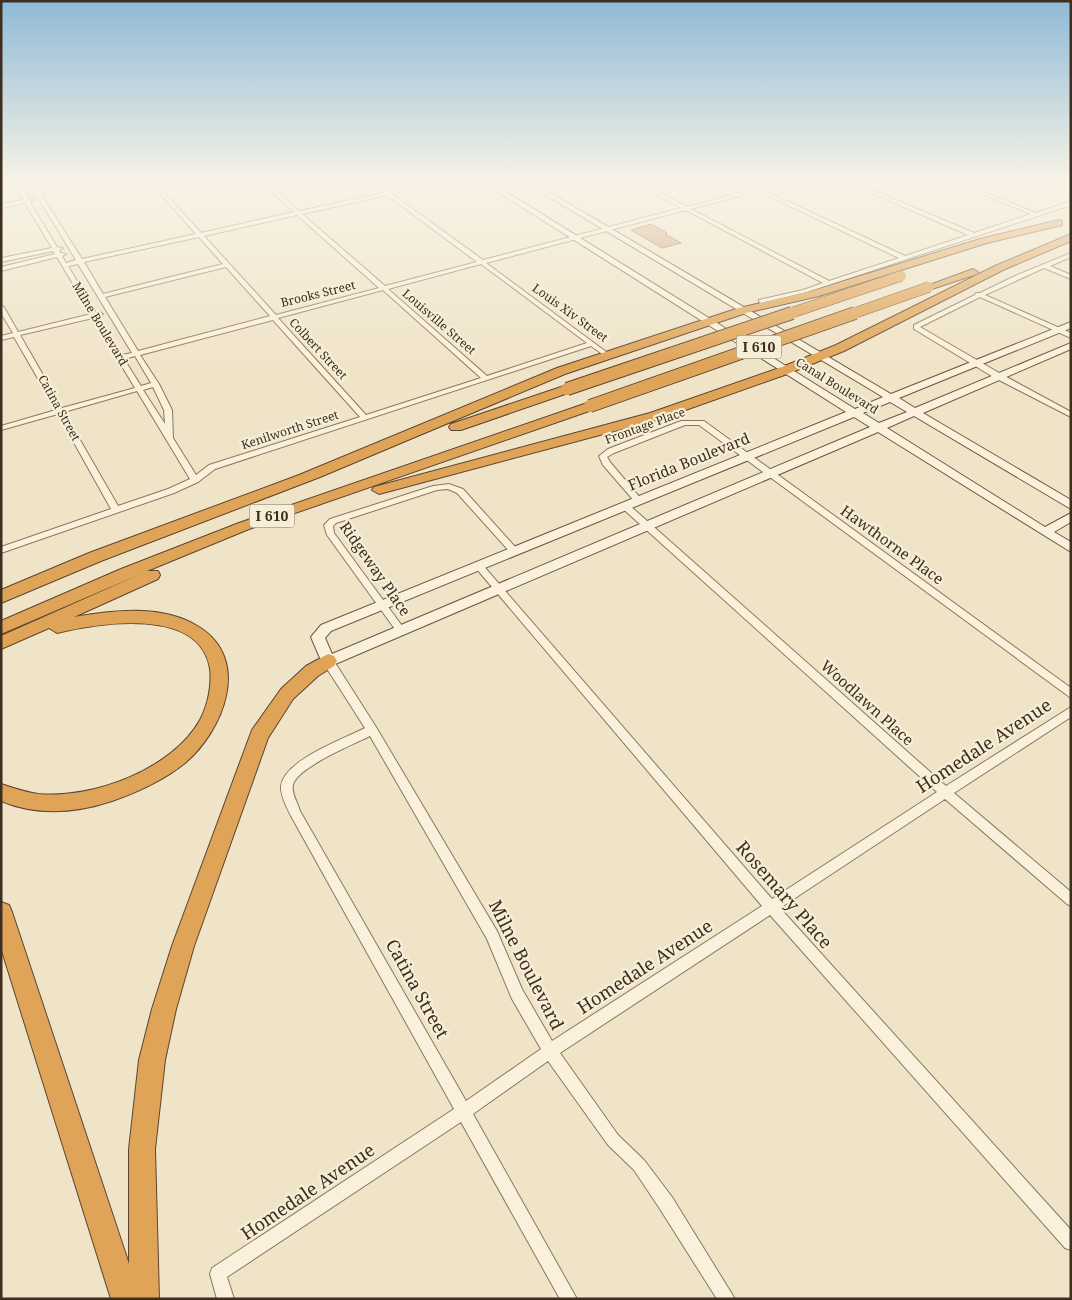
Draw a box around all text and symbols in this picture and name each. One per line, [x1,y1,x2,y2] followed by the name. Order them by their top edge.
[279,276,357,311] street label: Brooks Street
[69,278,133,370] street label: Milne Boulevard
[529,279,612,346] street label: Louis Xiv Street
[399,285,480,358] street label: Louisville Street
[285,314,351,383] street label: Colbert Street
[736,336,782,358] road number: I 610
[793,353,882,418] street label: Canal Boulevard
[34,372,85,444] street label: Catina Street
[602,403,687,448] street label: Frontage Place
[239,406,341,453] street label: Kenilworth Street
[625,428,752,495] street label: Florida Boulevard
[837,500,948,588] street label: Hawthorne Place
[250,504,294,528] road number: I 610
[336,517,416,620] street label: Ridgeway Place
[817,655,918,749] street label: Woodlawn Place
[911,692,1056,798] street label: Homedale Avenue
[731,835,838,953] street label: Rosemary Place
[484,895,570,1034] street label: Milne Boulevard
[572,913,717,1019] street label: Homedale Avenue
[381,935,455,1042] street label: Catina Street
[236,1137,379,1245] street label: Homedale Avenue

